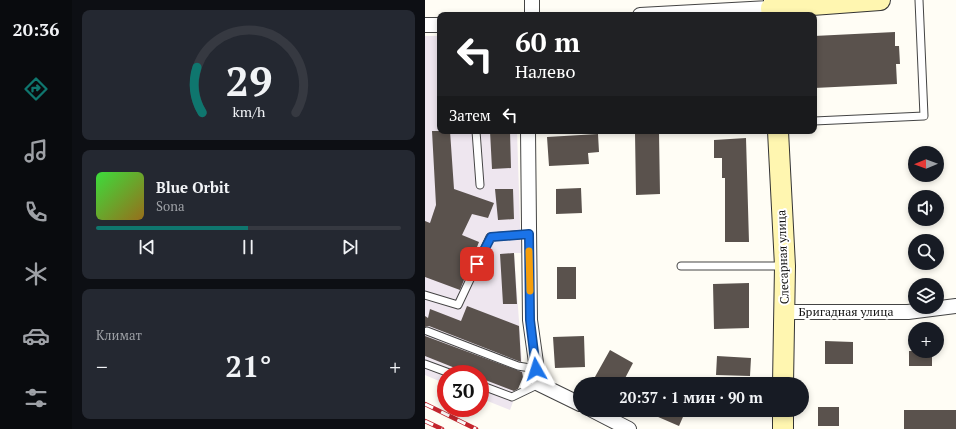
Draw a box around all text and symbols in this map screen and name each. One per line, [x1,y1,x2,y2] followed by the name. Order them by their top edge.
[13,17,59,41] text: 20:36
[515,23,580,60] text: 60 m
[449,28,501,80] icon: left
[225,53,272,108] text: 29
[515,59,575,83] text: Налево
[22,75,50,103] icon: directions
[232,101,266,120] text: km/h
[499,104,521,126] icon: left
[449,105,491,125] text: Затем
[22,137,50,165] icon: music
[908,146,944,182] north arrow
[908,146,944,358] map controls
[156,177,230,197] text: Blue Orbit
[908,190,944,226] button: sound
[156,197,184,215] text: Sona
[22,198,50,226] icon: phone
[773,210,792,304] street label: Слесарная улица
[908,234,944,270] button: search
[136,236,158,258] icon: previous
[237,236,259,258] icon: pause
[339,236,361,258] icon: next
[460,247,494,281] pin
[466,253,488,275] icon: arrive
[22,260,50,288] icon: climate
[908,278,944,314] button: layers
[798,304,894,319] street label: Бригадная улица
[22,322,50,350] icon: car
[908,322,944,358] button: +
[96,326,142,344] text: Климат
[225,346,272,386] text: 21°
[515,348,557,390] position arrow
[96,352,108,381] text: −
[389,352,401,381] text: +
[437,365,489,417] speed limit sign: 30
[22,384,50,412] icon: filters
[619,387,763,407] text: 20:37 · 1 мин · 90 m

